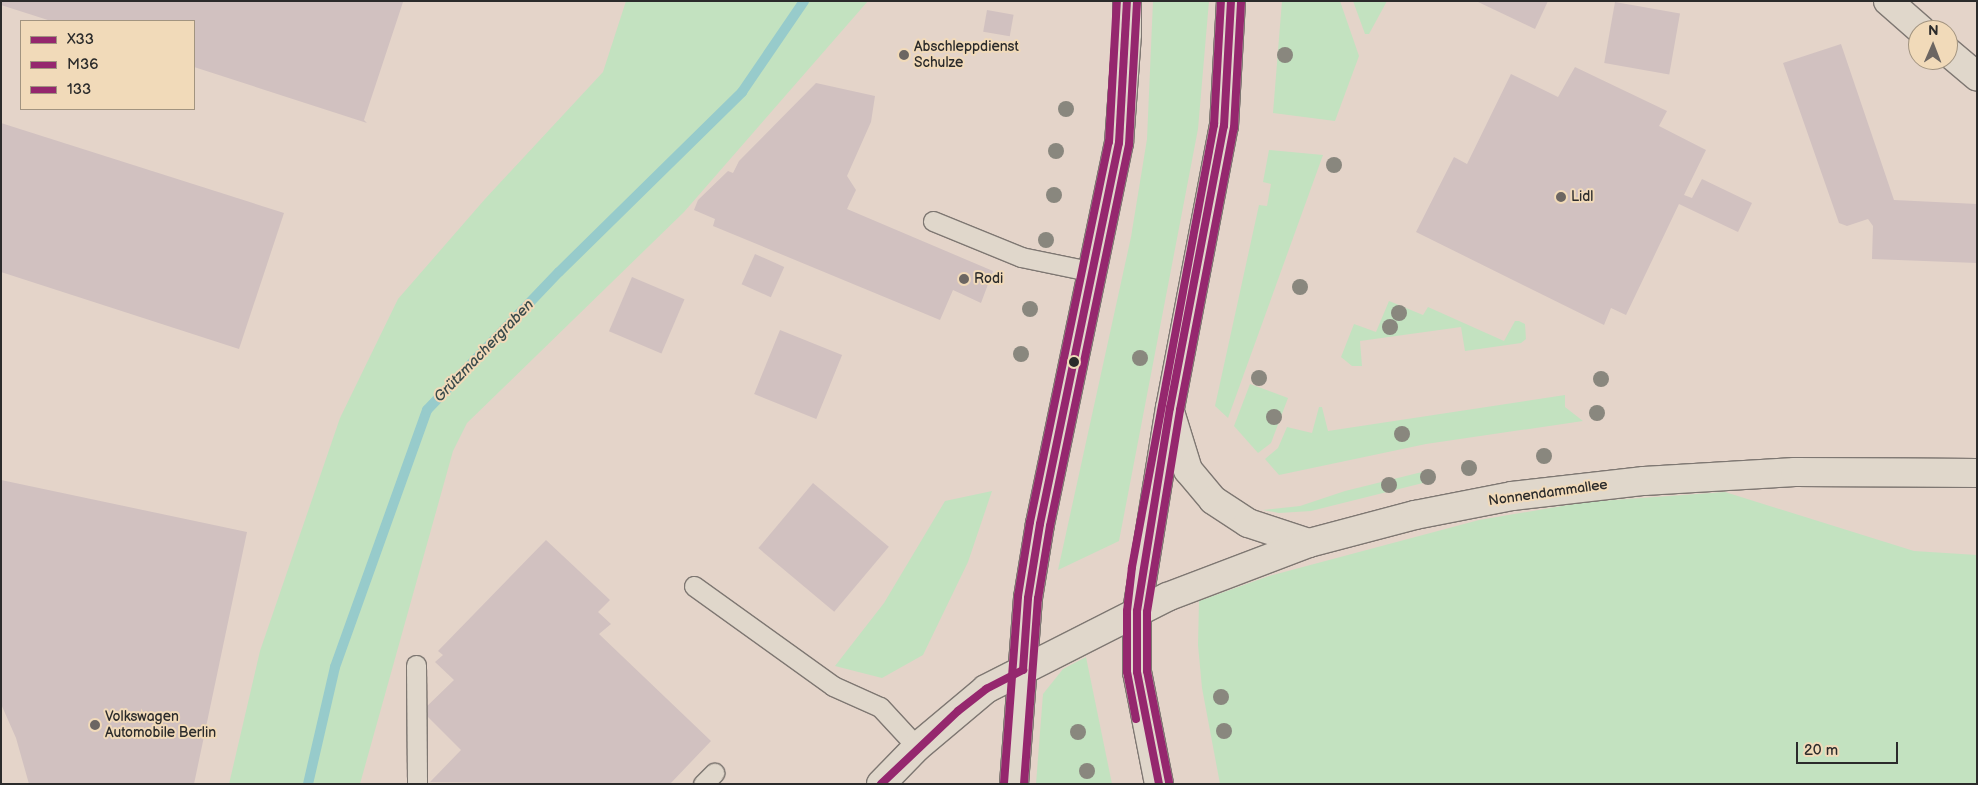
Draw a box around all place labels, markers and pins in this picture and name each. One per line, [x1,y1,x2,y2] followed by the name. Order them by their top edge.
[914,39,1019,72] place label: Abschleppdienst Schulze
[898,49,910,61] marker: Abschleppdienst Schulze
[1571,189,1593,205] place label: Lidl
[1555,191,1567,203] marker: Lidl
[974,271,1003,287] place label: Rodi
[958,273,970,285] marker: Rodi
[1069,357,1079,367] unlabelled marker
[105,709,216,742] place label: Volkswagen Automobile Berlin
[89,719,101,731] marker: Volkswagen Automobile Berlin

